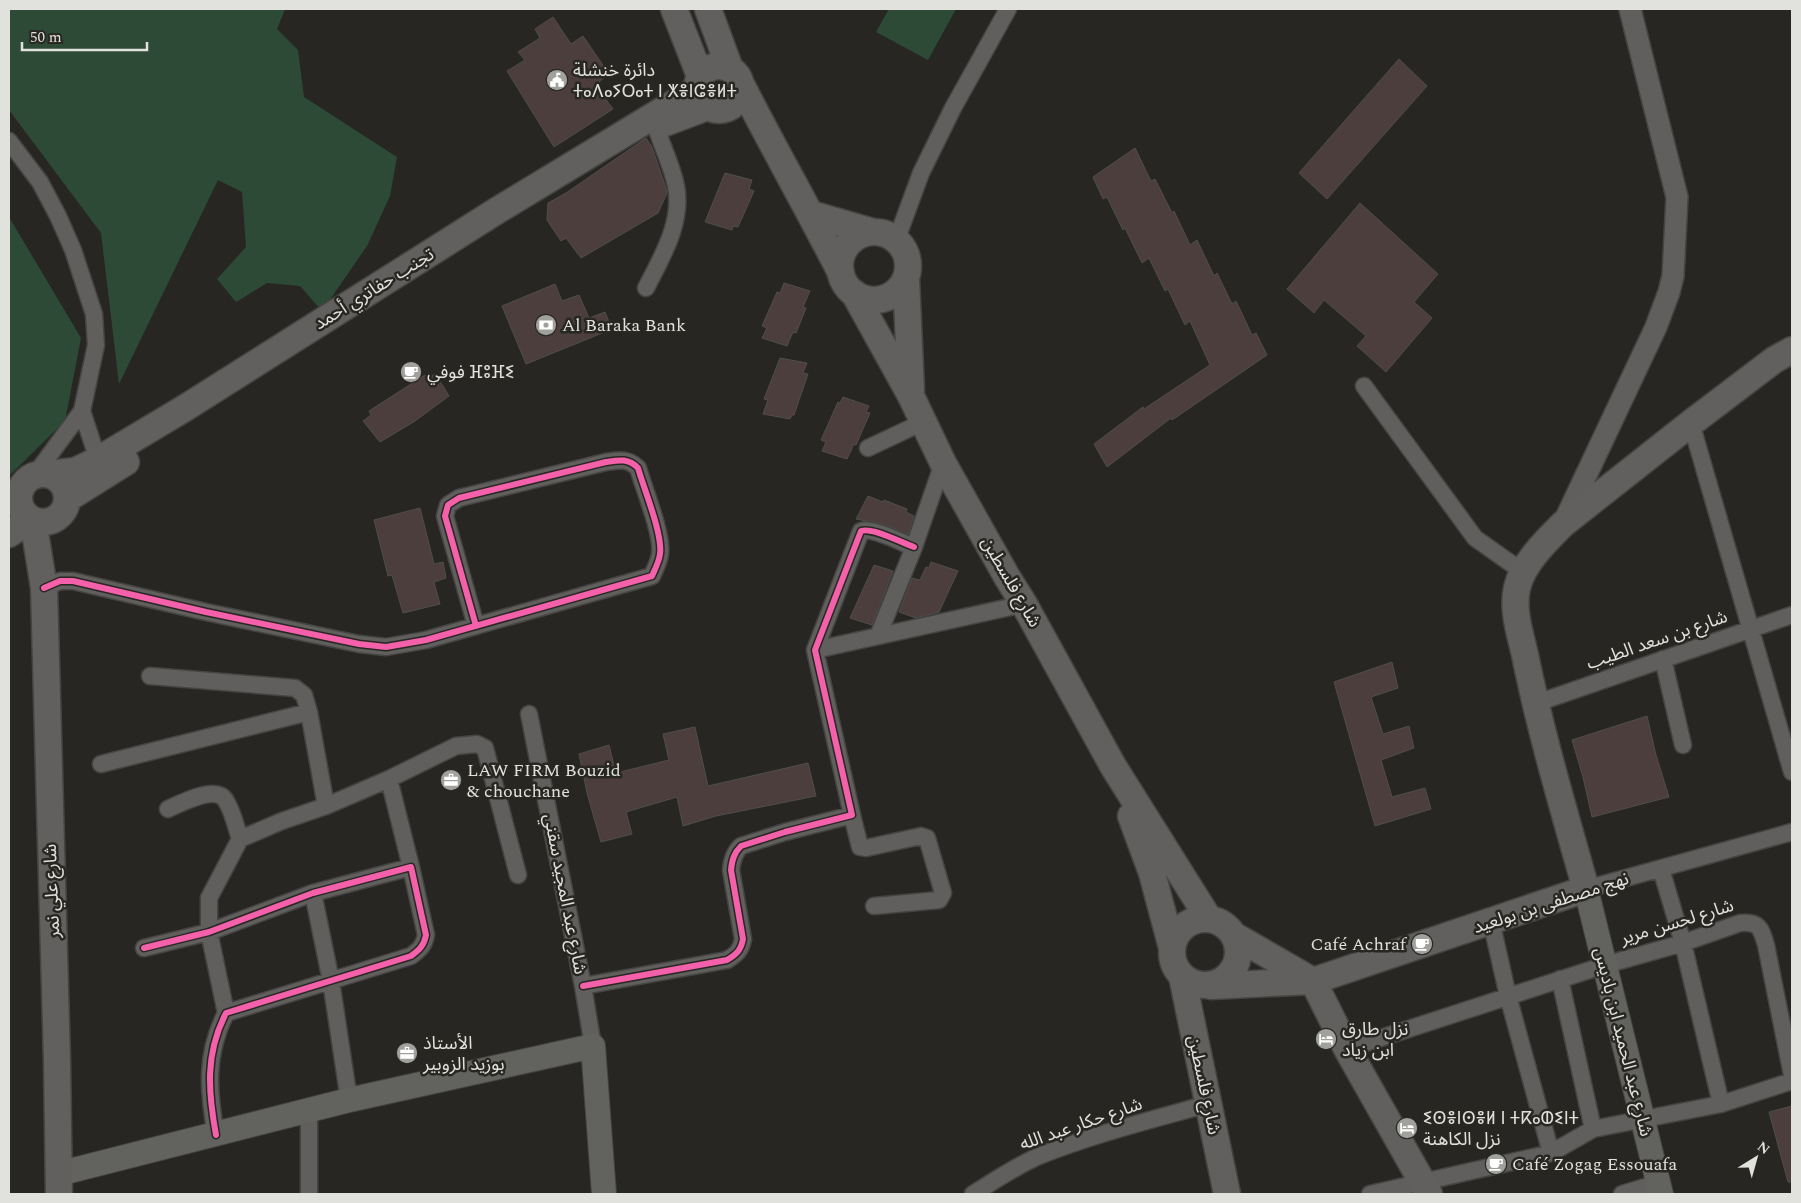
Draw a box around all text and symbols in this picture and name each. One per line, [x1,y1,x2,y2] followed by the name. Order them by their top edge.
[22,20,148,52] scale bar
[30,26,62,49] text: 50 m
[573,57,737,105] place label: دائرة خنشلة ⵜⴰⴷⴰⵢⵔⴰⵜ ⵏ ⵅⴻⵏⵛⴻⵍⵜ
[545,68,569,92] public building icon: دائرة خنشلة ⵜⴰⴷⴰⵢⵔⴰⵜ ⵏ ⵅⴻⵏⵛⴻⵍⵜ
[309,241,439,337] street label: تجنب حفاتري أحمد
[562,312,686,339] place label: Al Baraka Bank
[534,313,558,337] bank icon: Al Baraka Bank
[427,359,515,386] place label: فوفي ⴼⵓⴼⵉ
[399,360,423,384] cafe icon: فوفي ⴼⵓⴼⵉ
[974,532,1048,632] street label: شارع فلسطين
[1583,603,1731,677] street label: شارع بن سعد الطيب
[467,757,621,805] place label: LAW FIRM Bouzid & chouchane
[439,768,463,792] office icon: LAW FIRM Bouzid & chouchane
[536,811,594,977] street label: شارع عبد المجيد سقني
[37,843,67,940] street label: شارع علي نمر
[1470,865,1632,941] street label: نهج مصطفى بن بولعيد
[1616,892,1737,952] street label: شارع لحسن مرير
[1311,931,1408,958] place label: Café Achraf
[1410,932,1434,956] cafe icon: Café Achraf
[1586,945,1660,1139] street label: شارع عبد الحميد ابن باديس
[1342,1016,1408,1064] place label: نزل طارق ابن زياد
[1314,1027,1338,1051] hotel icon: نزل طارق ابن زياد
[422,1030,505,1078] place label: الأستاذ بوزيد الزوبير
[1180,1033,1228,1137] street label: شارع فلسطين
[395,1041,419,1065] office icon: الأستاذ بوزيد الزوبير
[1016,1090,1146,1158] street label: شارع حكار عبد الله
[1423,1105,1579,1153] place label: ⵉⵙⴻⵏⵙⴻⵍ ⵏ ⵜⴽⴰⵀⵉⵏⵜ نزل الكاهنة
[1395,1116,1419,1140] hotel icon: ⵉⵙⴻⵏⵙⴻⵍ ⵏ ⵜⴽⴰⵀⵉⵏⵜ نزل الكاهنة
[1731,1133,1781,1183] north arrow
[1753,1136,1774,1160] text: N
[1512,1151,1677,1178] place label: Café Zogag Essouafa
[1484,1152,1508,1176] cafe icon: Café Zogag Essouafa

